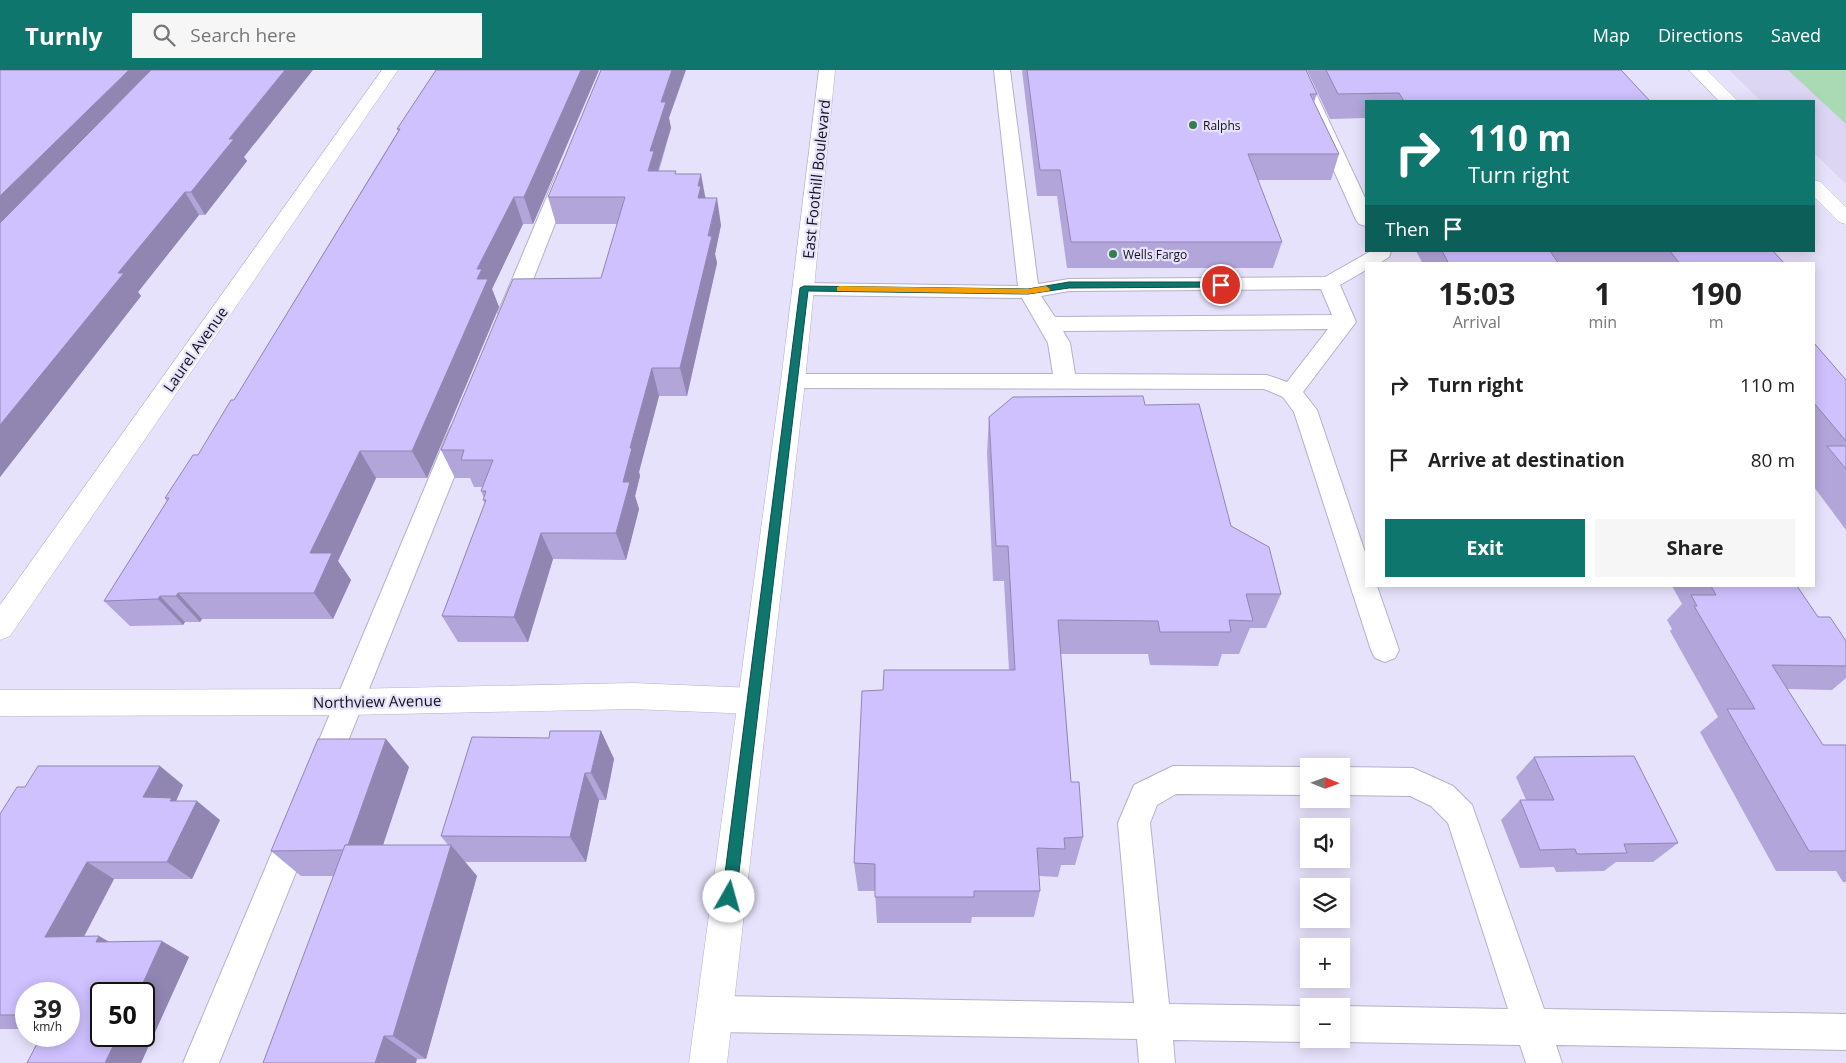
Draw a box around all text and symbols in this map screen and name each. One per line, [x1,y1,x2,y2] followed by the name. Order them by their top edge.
[132,13,482,58] search box
[25,19,102,52] text: Turnly
[150,21,178,49] icon: search
[190,22,296,48] text: Search here
[1593,23,1630,47] text: Map
[1658,23,1743,47] text: Directions
[1771,23,1821,47] text: Saved
[798,98,834,260] street label: East Foothill Boulevard
[1468,114,1572,161] text: 110 m
[1203,117,1241,134] place label: Ralphs
[1187,119,1199,131] marker: Ralphs
[1385,120,1450,185] icon: right
[1468,159,1570,189] text: Turn right
[1439,215,1467,243] icon: arrive
[1385,216,1429,242] text: Then
[1123,246,1187,263] place label: Wells Fargo
[1107,248,1119,260] marker: Wells Fargo
[1200,264,1242,306] pin
[1207,271,1235,299] icon: arrive
[1438,273,1515,314] text: 15:03
[1594,273,1611,314] text: 1
[1690,273,1742,314] text: 190
[158,302,232,396] street label: Laurel Avenue
[1453,311,1501,333] text: Arrival
[1589,311,1617,333] text: min
[1709,311,1724,333] text: m
[1385,371,1413,399] icon: right
[1428,372,1523,398] text: Turn right
[1740,372,1795,398] text: 110 m
[1385,446,1413,474] icon: arrive
[1428,447,1625,473] text: Arrive at destination
[1751,447,1795,473] text: 80 m
[1385,519,1585,577] button: Exit
[1595,519,1795,577] button: Share
[313,690,441,712] street label: Northview Avenue
[1300,758,1350,808] north arrow
[1300,758,1350,1048] map controls
[1300,818,1350,868] button: sound
[702,870,754,922] position arrow
[1300,878,1350,928] button: layers
[1300,938,1350,988] button: +
[90,982,155,1047] speed limit sign: 50
[33,991,62,1025] text: 39
[1300,998,1350,1048] button: −
[33,1018,62,1035] text: km/h

